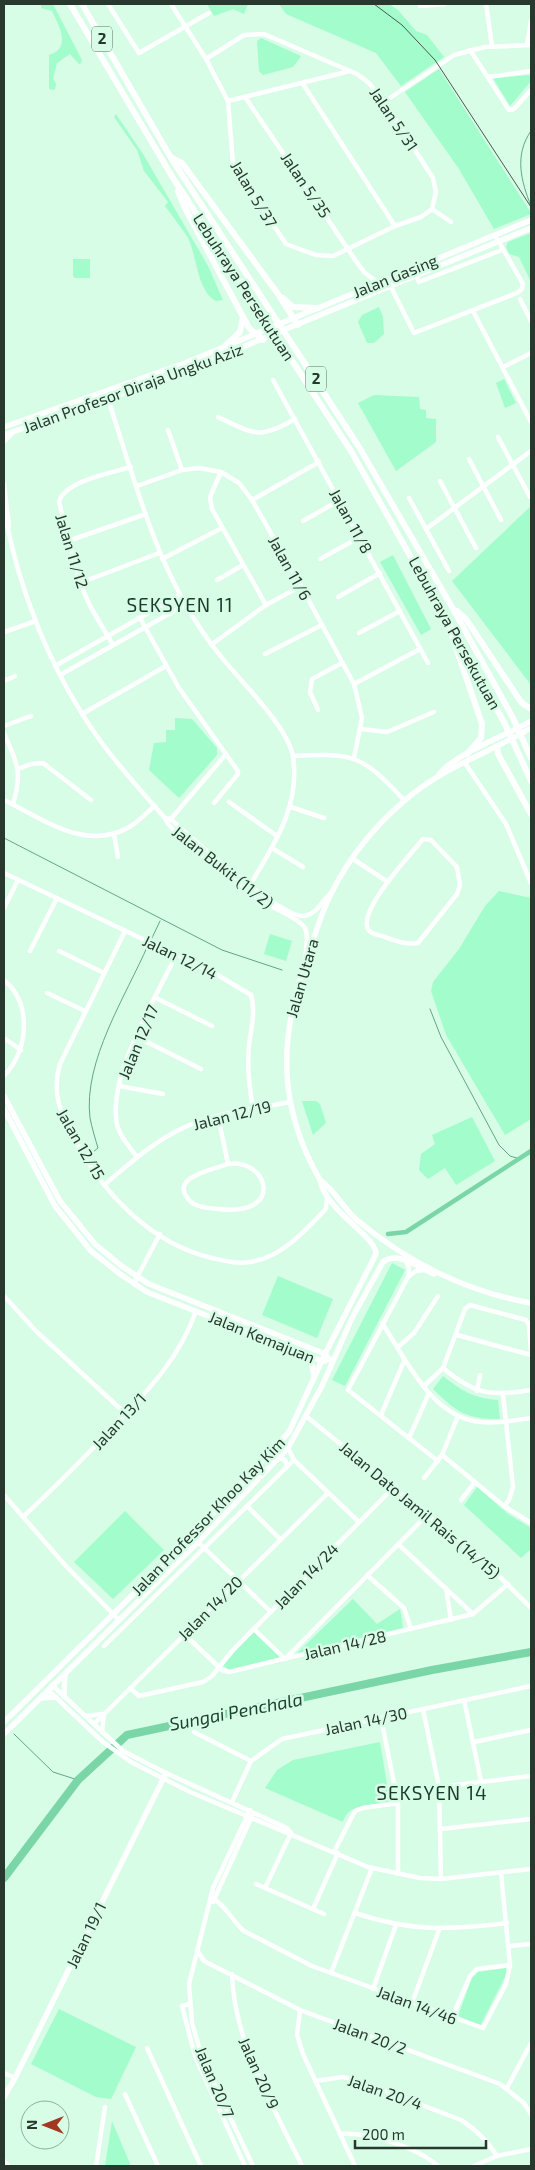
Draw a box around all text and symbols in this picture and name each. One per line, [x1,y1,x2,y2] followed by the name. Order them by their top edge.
[92,26,112,52] road number: 2
[366,83,423,154] street label: Jalan 5/31
[278,148,335,221] street label: Jalan 5/35
[227,157,282,231] street label: Jalan 5/37
[190,209,299,364] street label: Lebuhraya Persekutuan
[350,250,440,301] street label: Jalan Gasing
[20,339,246,437] street label: Jalan Profesor Diraja Ungku Aziz
[306,366,326,392] road number: 2
[326,485,377,557] street label: Jalan 11/8
[52,511,93,590] street label: Jalan 11/12
[265,532,316,603] street label: Jalan 11/6
[405,553,505,713] street label: Lebuhraya Persekutuan
[126,593,234,616] district label: SEKSYEN 11
[169,821,278,912] street label: Jalan Bukit (11/2)
[140,930,221,983] street label: Jalan 12/14
[281,936,322,1020] street label: Jalan Utara
[113,1002,162,1082] street label: Jalan 12/17
[191,1096,273,1133] street label: Jalan 12/19
[53,1105,109,1183] street label: Jalan 12/15
[206,1307,318,1367] street label: Jalan Kemajuan
[88,1388,150,1453] street label: Jalan 13/1
[127,1433,288,1599] street label: Jalan Professor Khoo Kay Kim
[336,1437,504,1582] street label: Jalan Dato Jamil Rais (14/15)
[270,1539,342,1612] street label: Jalan 14/24
[173,1571,246,1644] street label: Jalan 14/20
[302,1626,388,1663] street label: Jalan 14/28
[167,1687,304,1735] water label: Sungai Penchala
[323,1703,409,1738] street label: Jalan 14/30
[376,1781,488,1804] district label: SEKSYEN 14
[61,1899,110,1971] street label: Jalan 19/1
[374,1981,460,2028] street label: Jalan 14/46
[331,2014,409,2058] street label: Jalan 20/2
[235,2034,284,2112] street label: Jalan 20/9
[192,2043,239,2120] street label: Jalan 20/7
[345,2070,425,2113] street label: Jalan 20/4
[20,2100,70,2150] north arrow
[355,2118,486,2150] scale bar
[23,2120,40,2130] text: N
[362,2125,405,2143] text: 200 m

